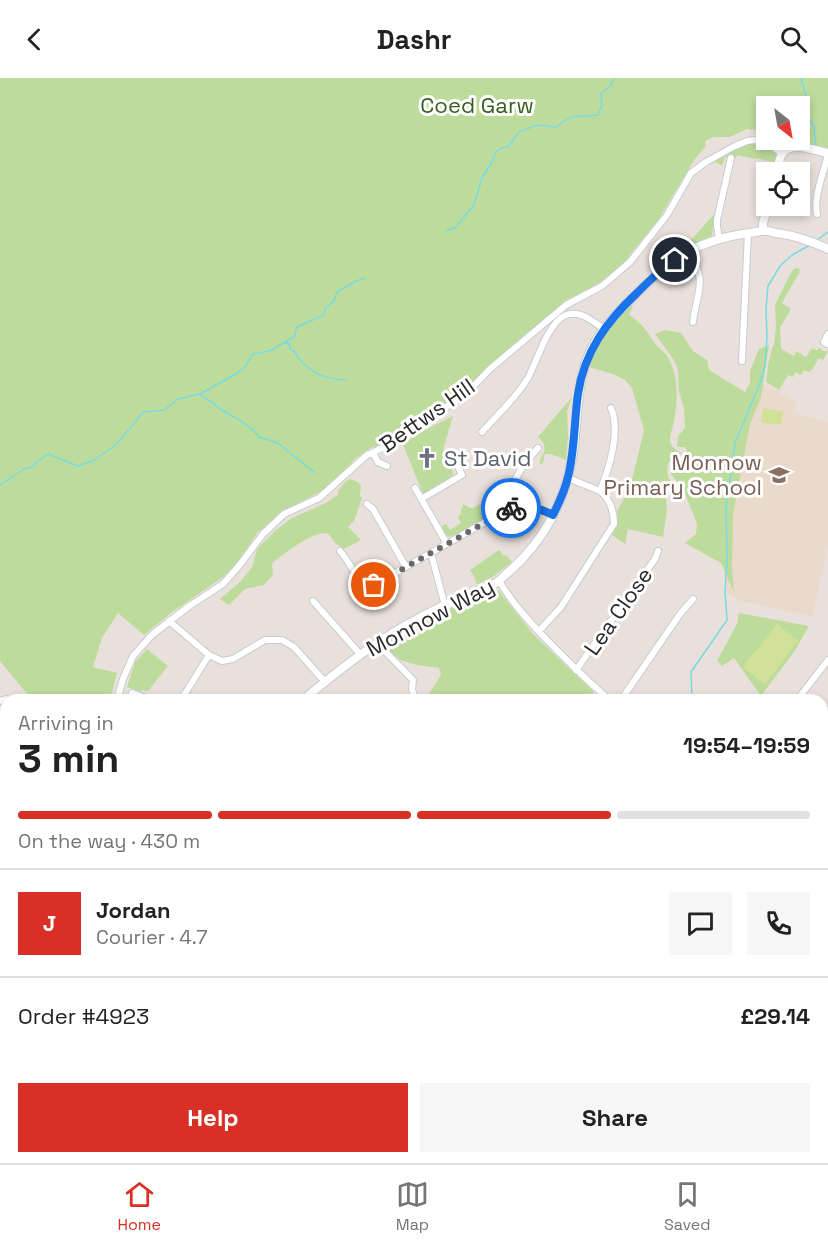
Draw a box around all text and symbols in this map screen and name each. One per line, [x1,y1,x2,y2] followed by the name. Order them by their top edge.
[377,22,451,57] text: Dashr
[18,23,51,56] icon: back
[777,23,810,56] icon: search
[420,91,534,119] park label: Coed Garw
[756,96,810,150] north arrow
[756,96,810,216] map controls
[756,162,810,216] button: locate
[649,234,700,285] pin
[658,243,691,276] icon: home
[374,372,480,458] street label: Bettws Hill
[444,444,531,472] place label: St David
[415,446,439,470] church icon: St David
[603,448,762,501] place label: Monnow Primary School
[767,463,791,487] school or university icon: Monnow Primary School
[481,478,541,538] courier
[495,492,528,525] icon: bike
[348,559,399,610] pin
[578,562,658,660] street label: Lea Close
[357,568,390,601] icon: bag
[361,572,499,662] street label: Monnow Way
[18,710,114,736] text: Arriving in
[683,731,810,759] text: 19:54–19:59
[18,734,119,783] text: 3 min
[18,828,200,854] text: On the way · 430 m
[669,892,732,955] button: chat
[747,892,810,955] button: phone
[96,896,171,924] text: Jordan
[43,909,56,937] text: J
[96,924,207,950] text: Courier · 4.7
[18,1002,149,1030] text: Order #4923
[740,1002,810,1030] text: £29.14
[18,1083,408,1152] button: Help
[420,1083,810,1152] button: Share
[117,1178,161,1235] tab: Home
[396,1178,429,1235] tab: Map
[664,1178,711,1235] tab: Saved

